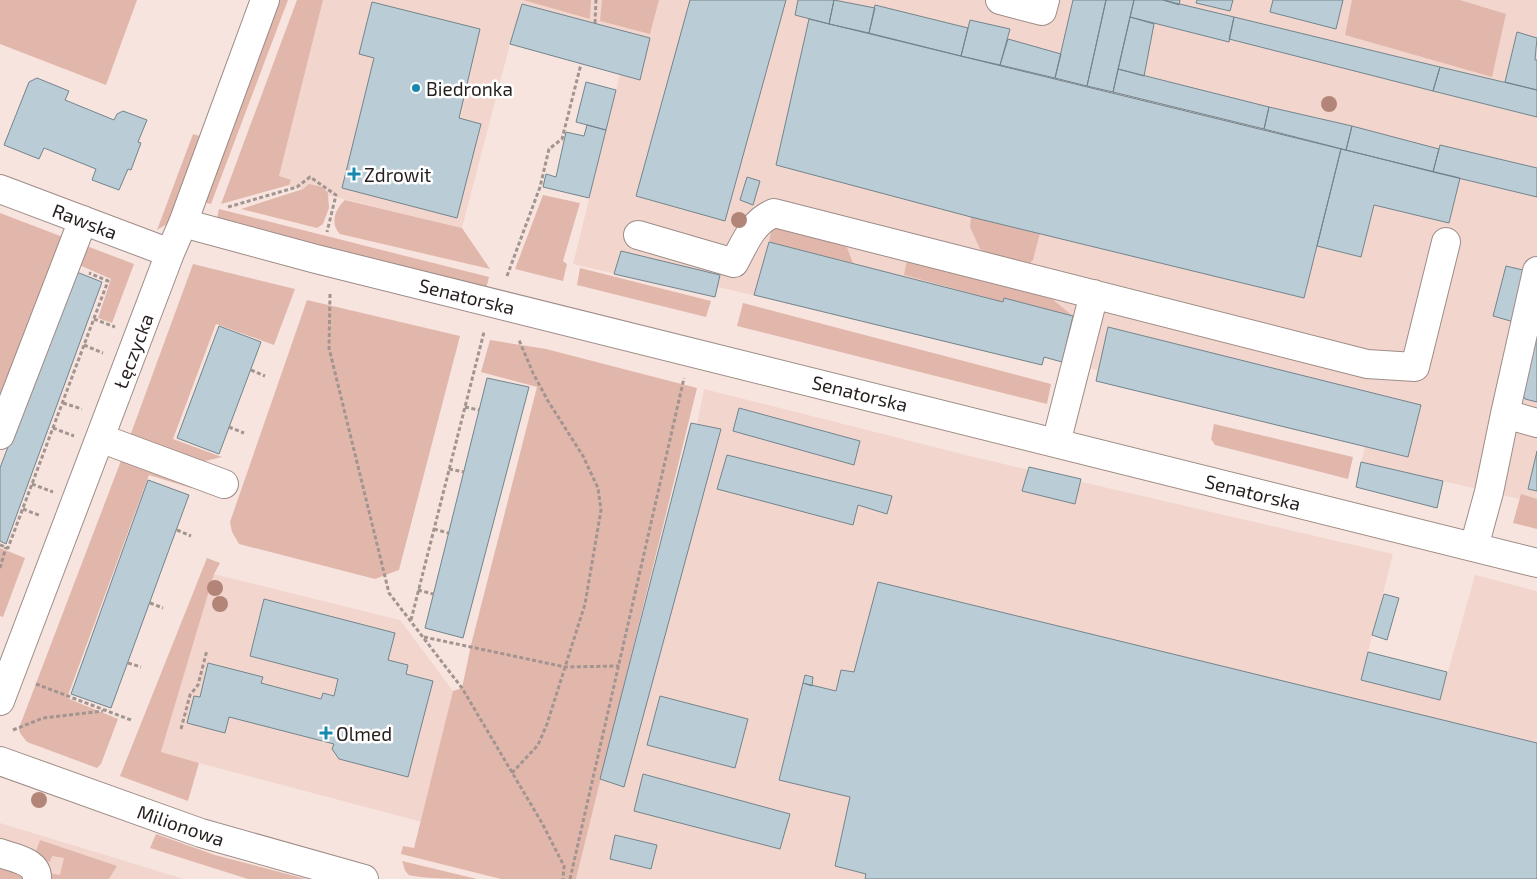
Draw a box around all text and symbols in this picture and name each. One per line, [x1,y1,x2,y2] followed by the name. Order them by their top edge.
[426,77,513,100] place label: Biedronka
[410,82,422,94] marker: Biedronka
[364,163,431,186] place label: Zdrowit
[348,168,360,180] marker: Zdrowit
[49,198,121,244] street label: Rawska
[417,273,517,319] street label: Senatorska
[108,310,158,392] street label: Łęczycka
[810,370,910,416] street label: Senatorska
[1203,469,1303,515] street label: Senatorska
[336,722,392,745] place label: Olmed
[320,727,332,739] marker: Olmed
[135,799,227,851] street label: Milionowa

